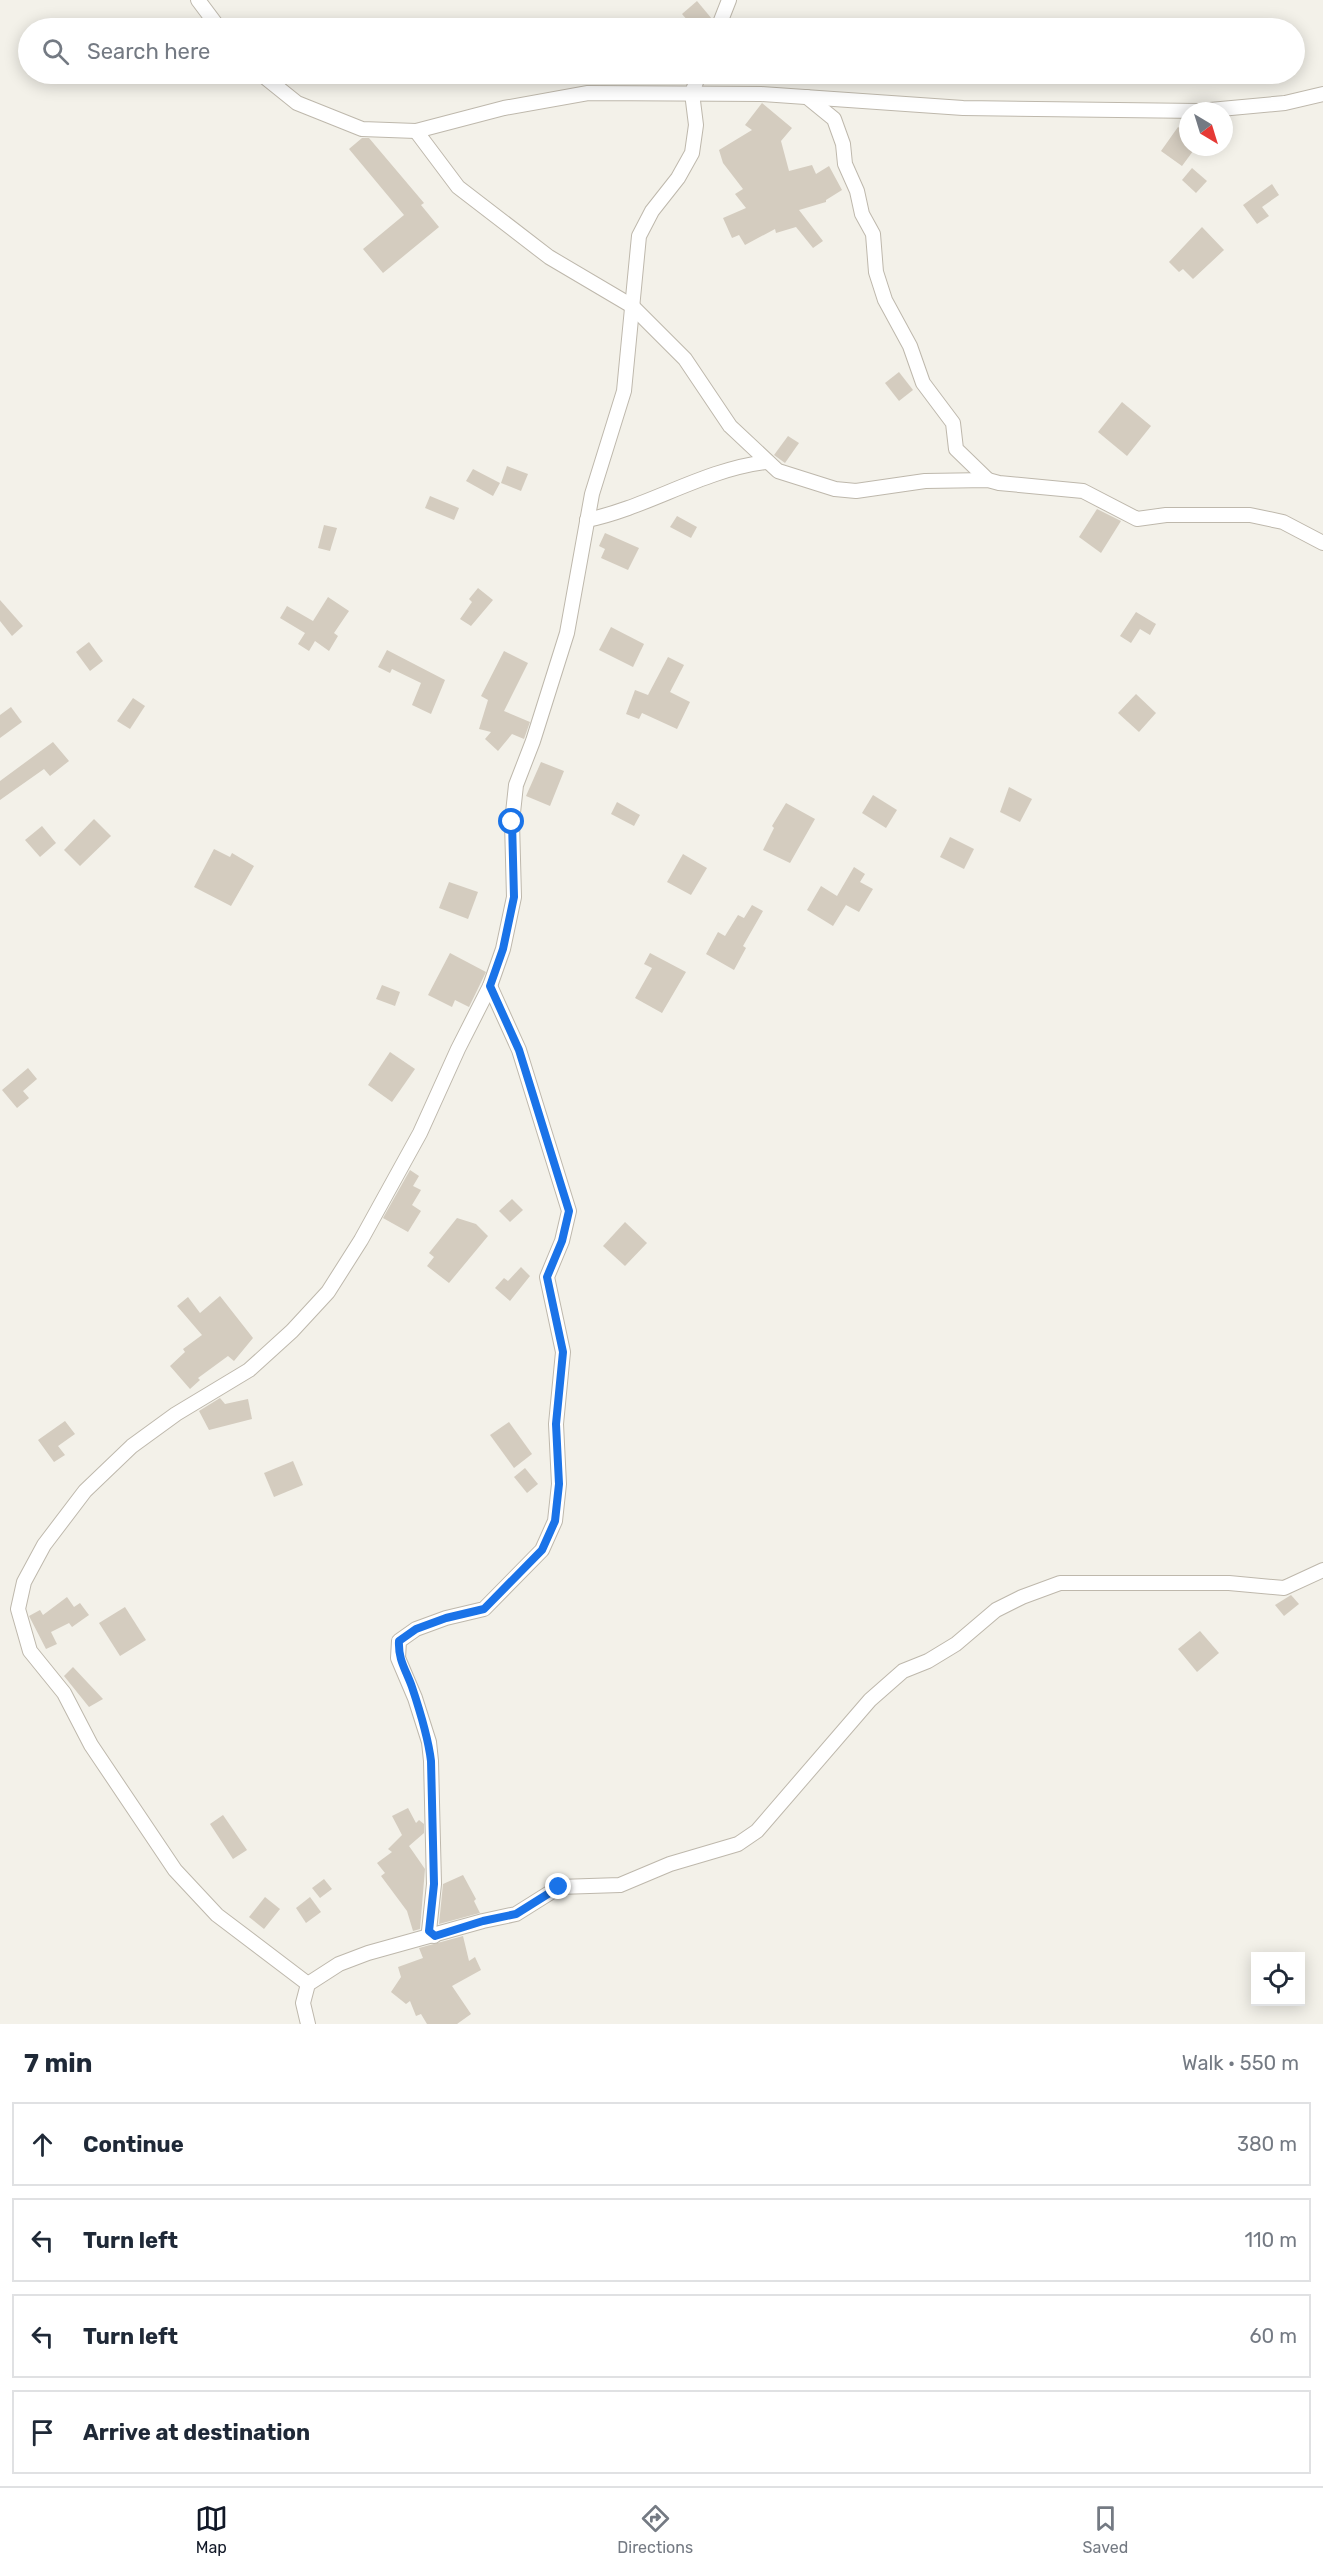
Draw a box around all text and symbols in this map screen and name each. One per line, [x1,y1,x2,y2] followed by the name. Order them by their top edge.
[18,18,1305,84] search box
[39,35,72,68] icon: search
[87,38,210,65] text: Search here
[1179,102,1233,156] north arrow
[498,808,524,834] route start
[545,1873,571,1899] route end
[1251,1952,1305,2006] map controls
[1251,1952,1305,2006] button: locate
[24,2048,92,2079] text: 7 min
[1182,2051,1299,2075] text: Walk · 550 m
[26,2128,59,2161] icon: ahead
[83,2131,184,2158] text: Continue
[1237,2132,1297,2156] text: 380 m
[26,2224,59,2257] icon: left
[83,2227,178,2254] text: Turn left
[1245,2228,1297,2252] text: 110 m
[26,2320,59,2353] icon: left
[83,2323,178,2350] text: Turn left
[1250,2324,1297,2348] text: 60 m
[26,2416,59,2449] icon: arrive
[83,2419,310,2446] text: Arrive at destination
[195,2502,228,2557] tab: Map
[617,2502,693,2557] tab: Directions
[1083,2502,1128,2557] tab: Saved

